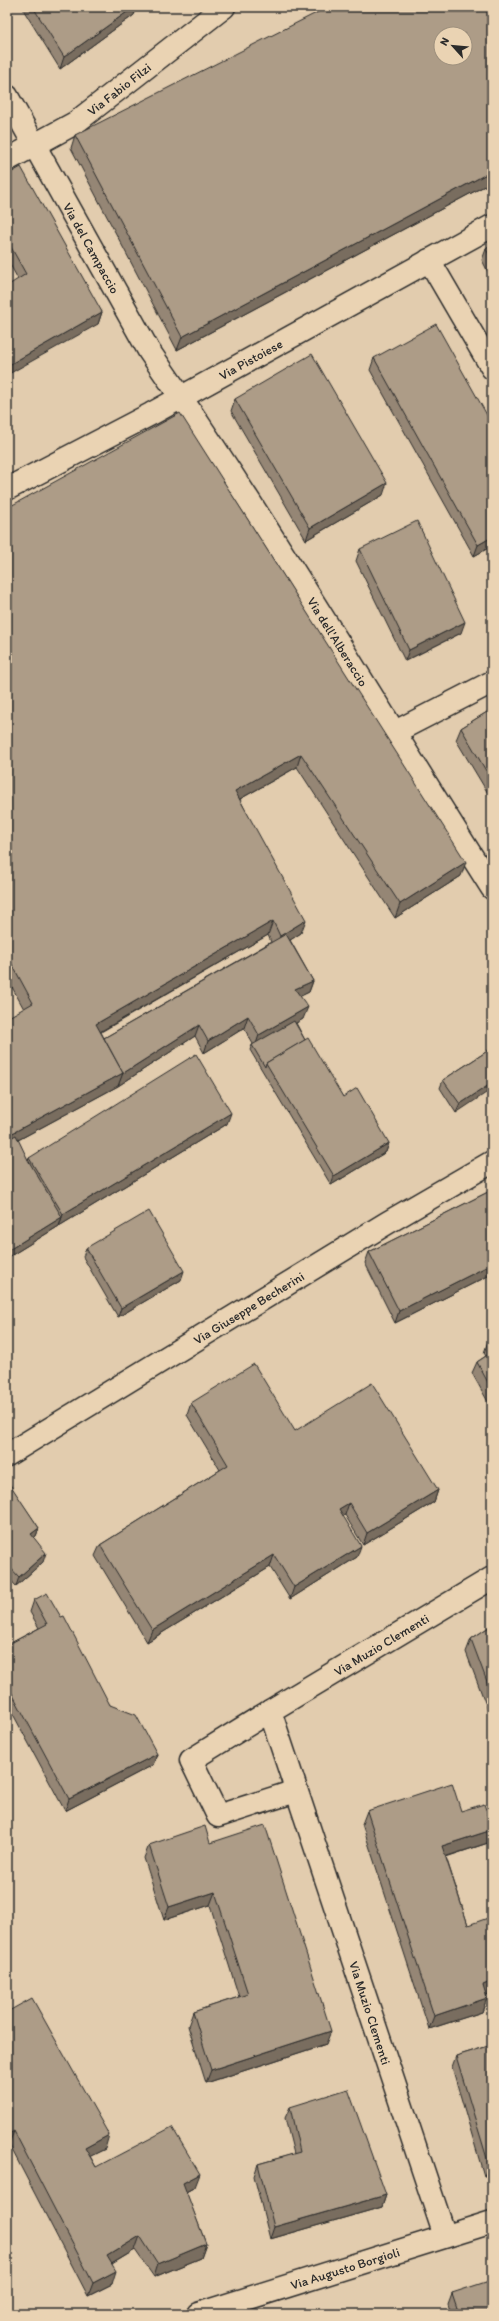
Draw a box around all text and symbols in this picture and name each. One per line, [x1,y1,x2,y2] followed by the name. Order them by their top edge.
[433,26,473,66] north arrow
[437,35,452,48] text: N
[84,59,154,118] street label: Via Fabio Filzi
[60,200,123,296] street label: Via del Campaccio
[216,336,285,383] street label: Via Pistoiese
[305,594,372,689] street label: Via dell'Alberaccio
[190,1268,307,1347] street label: Via Giuseppe Becherini
[331,1610,431,1679] street label: Via Muzio Clementi
[346,1959,394,2067] street label: Via Muzio Clementi
[288,2244,401,2292] street label: Via Augusto Borgioli

